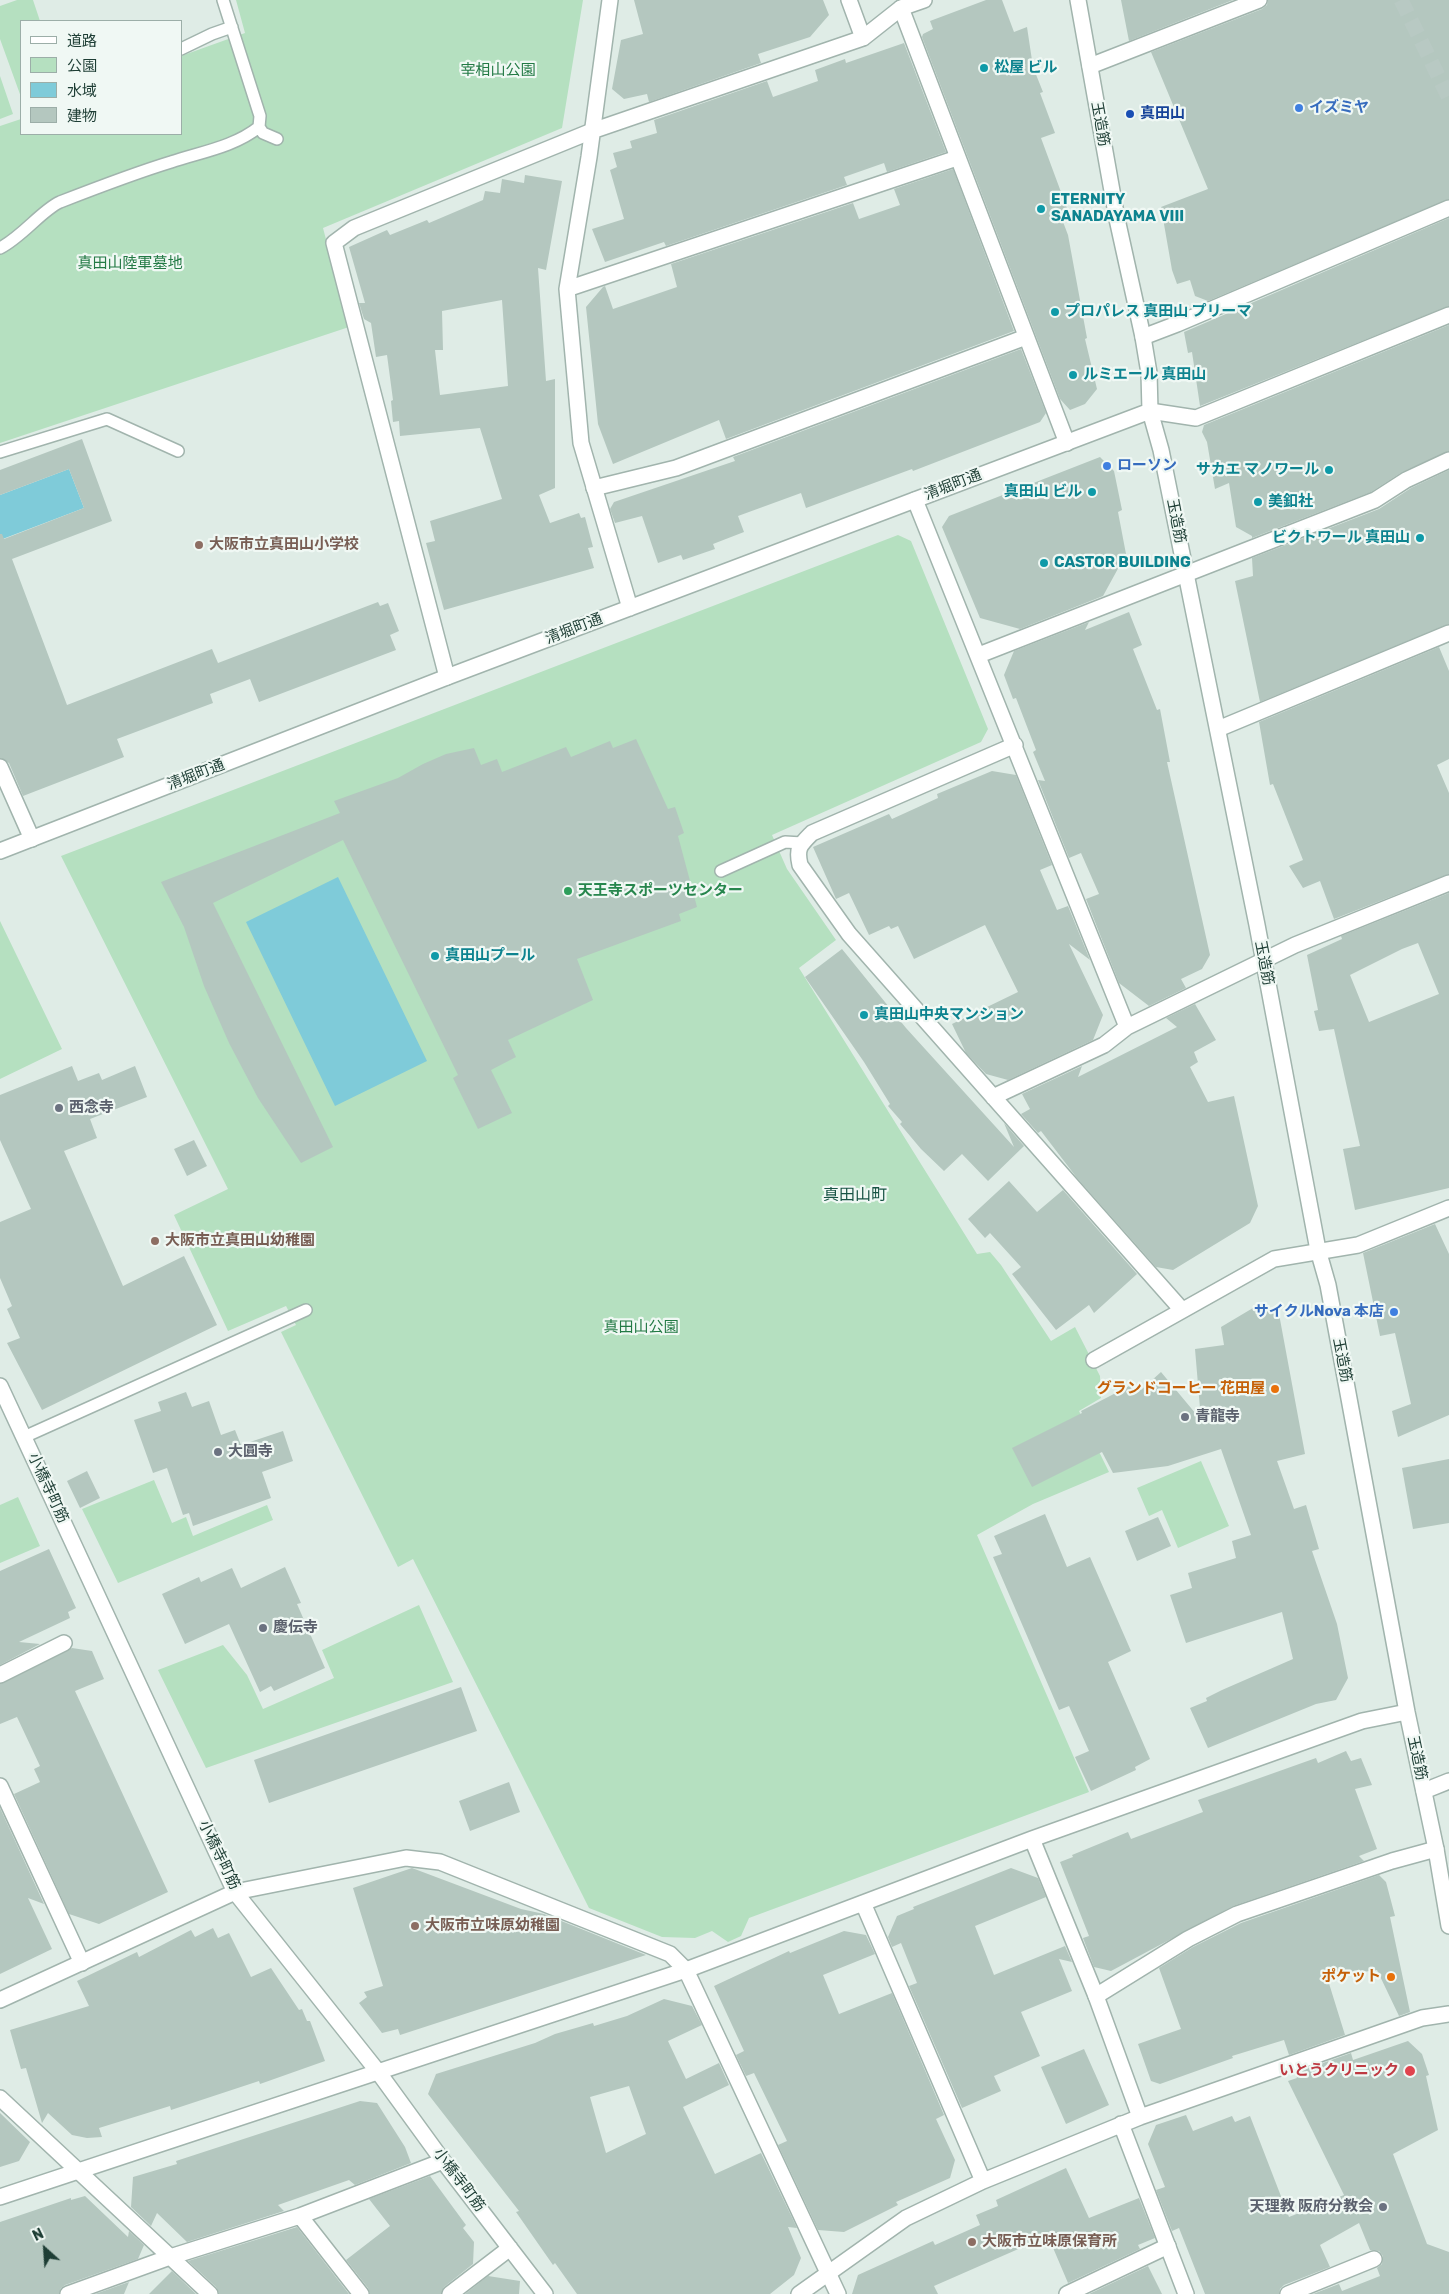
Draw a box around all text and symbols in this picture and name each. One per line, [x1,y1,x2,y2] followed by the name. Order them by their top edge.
[20,20,182,135] legend
[67,32,97,50] text: 道路
[67,57,97,75] text: 公園
[994,59,1057,77] place label: 松屋 ビル
[461,62,535,80] park label: 宰相山公園
[978,62,990,74] marker: 松屋 ビル
[67,82,97,100] text: 水域
[1309,99,1369,117] place label: イズミヤ
[1087,100,1113,148] street label: 玉造筋
[1293,102,1305,114] marker: イズミヤ
[1140,105,1185,123] place label: 真田山
[67,107,97,125] text: 建物
[1124,108,1136,120] marker: 真田山
[1051,191,1184,226] place label: ETERNITY SANADAYAMA VIII
[1035,203,1047,215] marker: ETERNITY SANADAYAMA VIII
[78,255,182,273] park label: 真田山陸軍墓地
[1065,303,1251,321] place label: プロパレス 真田山 プリーマ
[1049,306,1061,318] marker: プロパレス 真田山 プリーマ
[1083,366,1206,384] place label: ルミエール 真田山
[1067,369,1079,381] marker: ルミエール 真田山
[1117,457,1177,475] place label: ローソン
[1101,460,1113,472] marker: ローソン
[1196,461,1319,479] place label: サカエ マノワール
[1323,464,1335,476] marker: サカエ マノワール
[922,466,984,504] street label: 清堀町通
[1004,483,1082,501] place label: 真田山 ビル
[1086,486,1098,498] marker: 真田山 ビル
[1268,493,1313,511] place label: 美釦社
[1252,496,1264,508] marker: 美釦社
[1163,497,1189,545] street label: 玉造筋
[1272,529,1410,547] place label: ビクトワール 真田山
[1414,532,1426,544] marker: ビクトワール 真田山
[209,536,359,554] place label: 大阪市立真田山小学校
[193,539,205,551] marker: 大阪市立真田山小学校
[1054,554,1191,572] place label: CASTOR BUILDING
[1038,557,1050,569] marker: CASTOR BUILDING
[543,610,605,648] street label: 清堀町通
[165,756,227,794] street label: 清堀町通
[578,882,743,900] place label: 天王寺スポーツセンター
[562,885,574,897] marker: 天王寺スポーツセンター
[1251,939,1277,987] street label: 玉造筋
[445,947,535,965] place label: 真田山プール
[429,950,441,962] marker: 真田山プール
[874,1006,1024,1024] place label: 真田山中央マンション
[858,1009,870,1021] marker: 真田山中央マンション
[69,1099,114,1117] place label: 西念寺
[53,1102,65,1114] marker: 西念寺
[823,1185,887,1205] district label: 真田山町
[165,1232,315,1250] place label: 大阪市立真田山幼稚園
[149,1235,161,1247] marker: 大阪市立真田山幼稚園
[1254,1303,1384,1321] place label: サイクルNova 本店
[1388,1306,1400,1318] marker: サイクルNova 本店
[604,1319,678,1337] park label: 真田山公園
[1329,1336,1355,1384] street label: 玉造筋
[1097,1380,1265,1398] place label: グランドコーヒー 花田屋
[1269,1383,1281,1395] marker: グランドコーヒー 花田屋
[1195,1408,1240,1426] place label: 青龍寺
[1179,1411,1191,1423] marker: 青龍寺
[228,1443,273,1461] place label: 大圓寺
[212,1446,224,1458] marker: 大圓寺
[24,1450,72,1526] street label: 小橋寺町筋
[273,1619,318,1637] place label: 慶伝寺
[257,1622,269,1634] marker: 慶伝寺
[1404,1734,1430,1782] street label: 玉造筋
[194,1817,244,1893] street label: 小橋寺町筋
[425,1917,560,1935] place label: 大阪市立味原幼稚園
[409,1920,421,1932] marker: 大阪市立味原幼稚園
[1321,1968,1381,1986] place label: ポケット
[1385,1971,1397,1983] marker: ポケット
[1279,2062,1399,2080] place label: いとうクリニック
[1403,2064,1417,2078] marker: いとうクリニック
[429,2145,489,2215] street label: 小橋寺町筋
[1250,2198,1373,2216] place label: 天理教 阪府分教会
[1377,2201,1389,2213] marker: 天理教 阪府分教会
[20,2224,70,2274] north arrow
[30,2225,46,2245] text: N
[982,2233,1117,2251] place label: 大阪市立味原保育所
[966,2236,978,2248] marker: 大阪市立味原保育所

